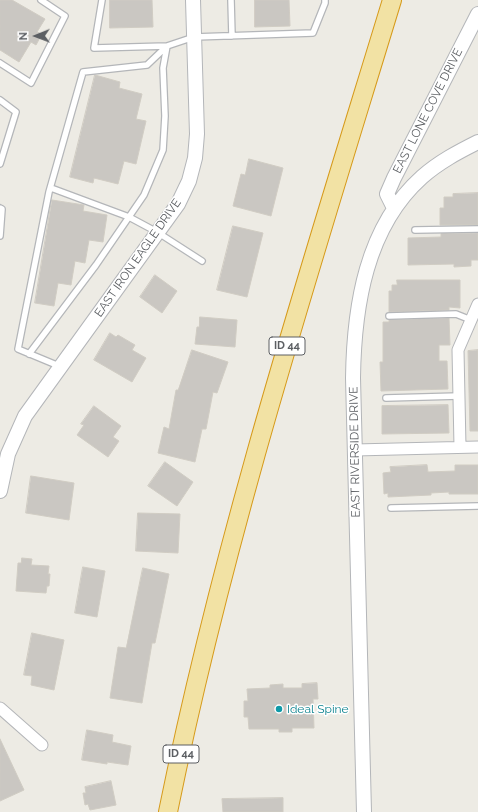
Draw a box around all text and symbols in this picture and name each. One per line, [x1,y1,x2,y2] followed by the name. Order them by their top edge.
[16,16,56,56] north arrow
[17,32,30,41] text: N
[390,46,466,176] street label: EAST LONE COVE DRIVE
[92,196,184,320] street label: EAST IRON EAGLE DRIVE
[269,337,305,355] road number: ID 44
[347,386,363,518] street label: EAST RIVERSIDE DRIVE
[287,702,349,716] place label: Ideal Spine
[274,704,284,714] marker: Ideal Spine
[163,745,199,763] road number: ID 44

